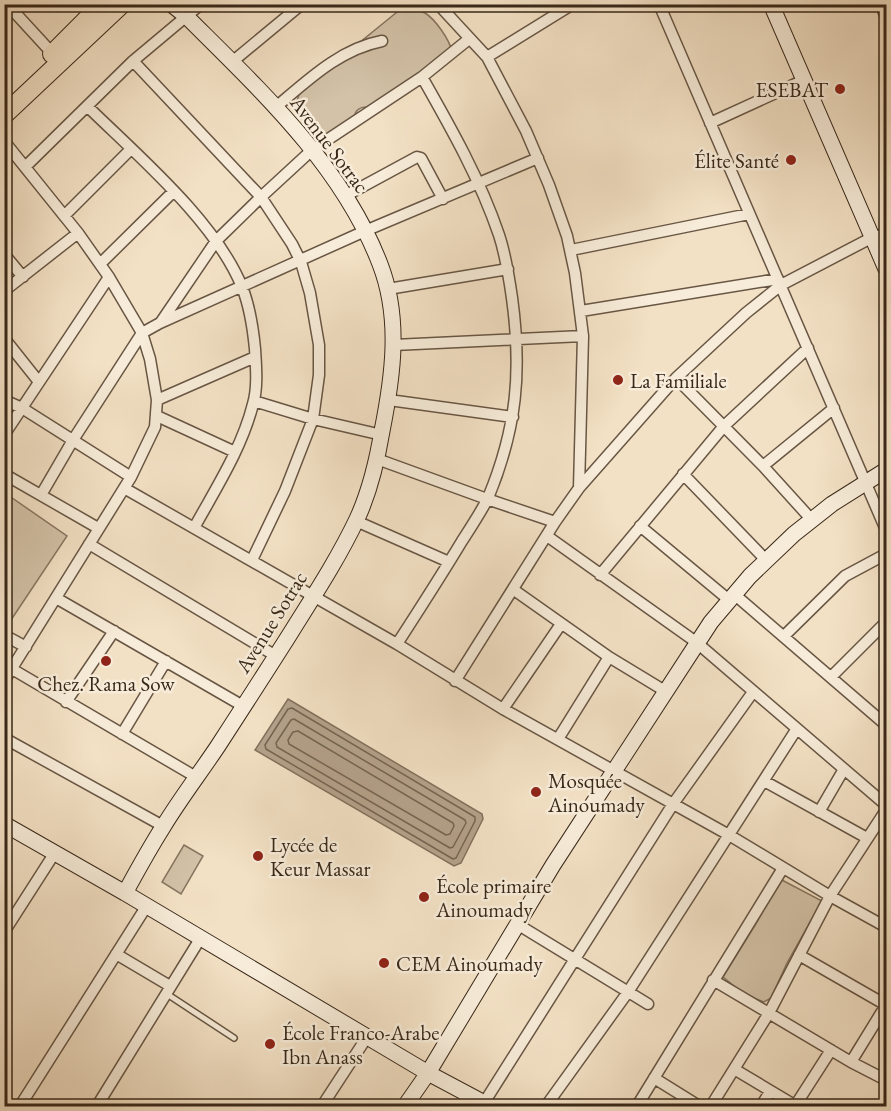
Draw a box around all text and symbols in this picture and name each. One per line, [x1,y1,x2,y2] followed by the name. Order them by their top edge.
[756,76,829,103] place label: ESEBAT
[833,82,847,96] marker: ESEBAT
[284,89,375,198] street label: Avenue Sotrac
[694,147,779,174] place label: Élite Santé
[784,153,798,167] marker: Élite Santé
[630,367,727,394] place label: La Familiale
[611,373,625,387] marker: La Familiale
[229,566,313,679] street label: Avenue Sotrac
[99,654,113,668] marker: Chez. Rama Sow
[37,670,175,697] place label: Chez. Rama Sow
[547,767,646,818] place label: Mosquée Ainoumady
[529,785,543,799] marker: Mosquée Ainoumady
[270,831,371,882] place label: Lycée de Keur Massar
[251,849,265,863] marker: Lycée de Keur Massar
[435,872,551,923] place label: École primaire Ainoumady
[417,890,431,904] marker: École primaire Ainoumady
[396,950,543,977] place label: CEM Ainoumady
[377,956,391,970] marker: CEM Ainoumady
[282,1019,439,1070] place label: École Franco-Arabe Ibn Anass
[263,1037,277,1051] marker: École Franco-Arabe Ibn Anass

